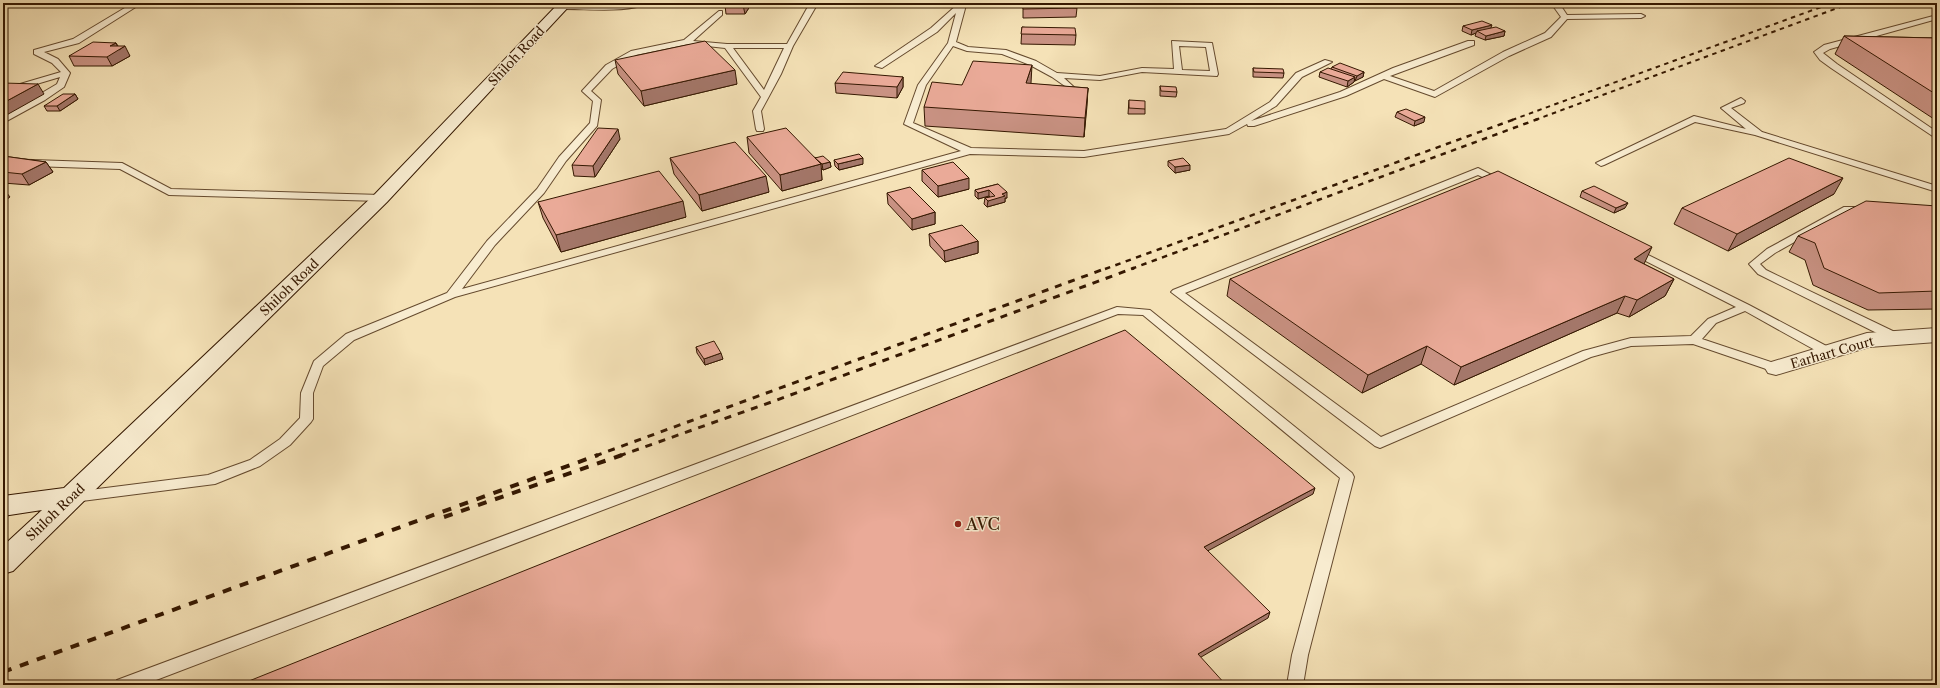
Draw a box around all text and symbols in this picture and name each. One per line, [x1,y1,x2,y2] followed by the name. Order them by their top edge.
[484,23,548,89] street label: Shiloh Road
[256,255,322,319] street label: Shiloh Road
[1789,332,1876,372] street label: Earhart Court
[22,480,88,544] street label: Shiloh Road
[965,514,1000,534] place label: AVC
[953,519,963,529] marker: AVC

